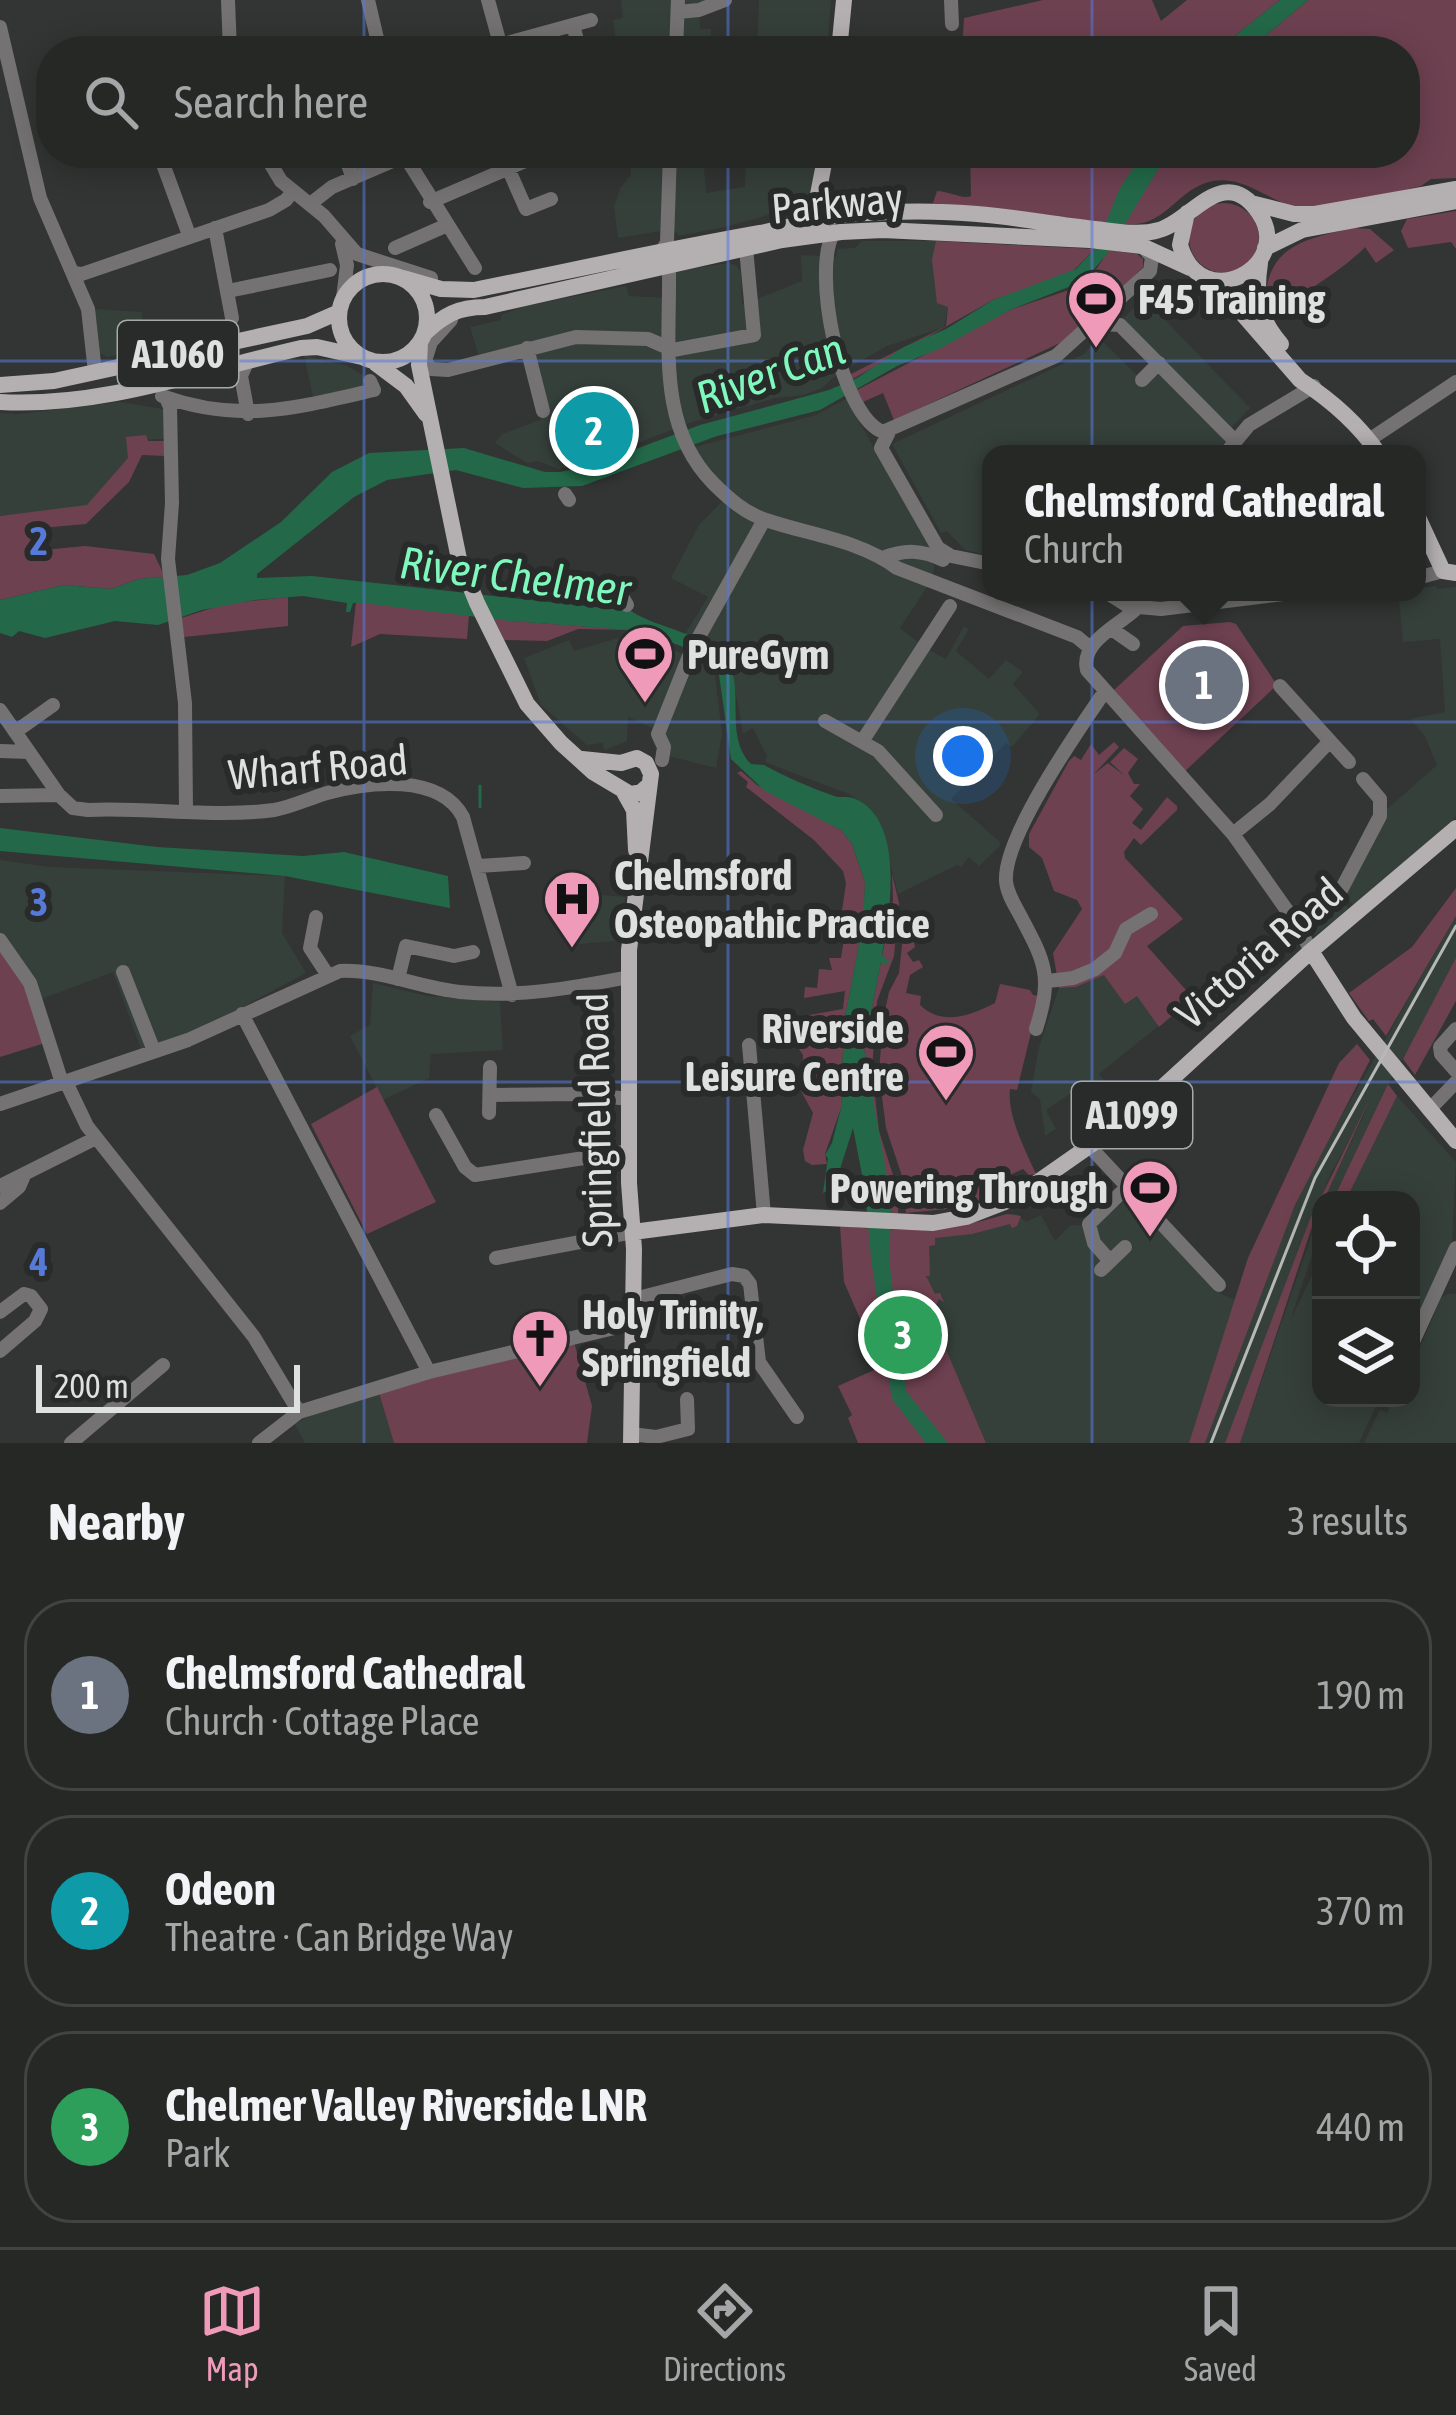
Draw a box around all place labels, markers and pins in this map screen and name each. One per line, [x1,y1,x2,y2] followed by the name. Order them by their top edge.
[1065,268,1127,350] sports icon: F45 Training
[1138,275,1326,323] place label: F45 Training
[555,386,633,476] pin: 2
[614,623,676,705] sports icon: PureGym
[687,630,829,678] place label: PureGym
[1165,640,1243,730] pin: 1
[614,851,930,947] place label: Chelmsford Osteopathic Practice
[541,868,603,950] hospital icon: Chelmsford Osteopathic Practice
[685,1004,904,1100] place label: Riverside Leisure Centre
[915,1021,977,1103] sports icon: Riverside Leisure Centre
[1119,1157,1181,1239] sports icon: Powering Through
[830,1164,1108,1212] place label: Powering Through
[582,1290,764,1386] place label: Holy Trinity, Springfield
[864,1290,942,1380] pin: 3
[509,1307,571,1389] church icon: Holy Trinity, Springfield

